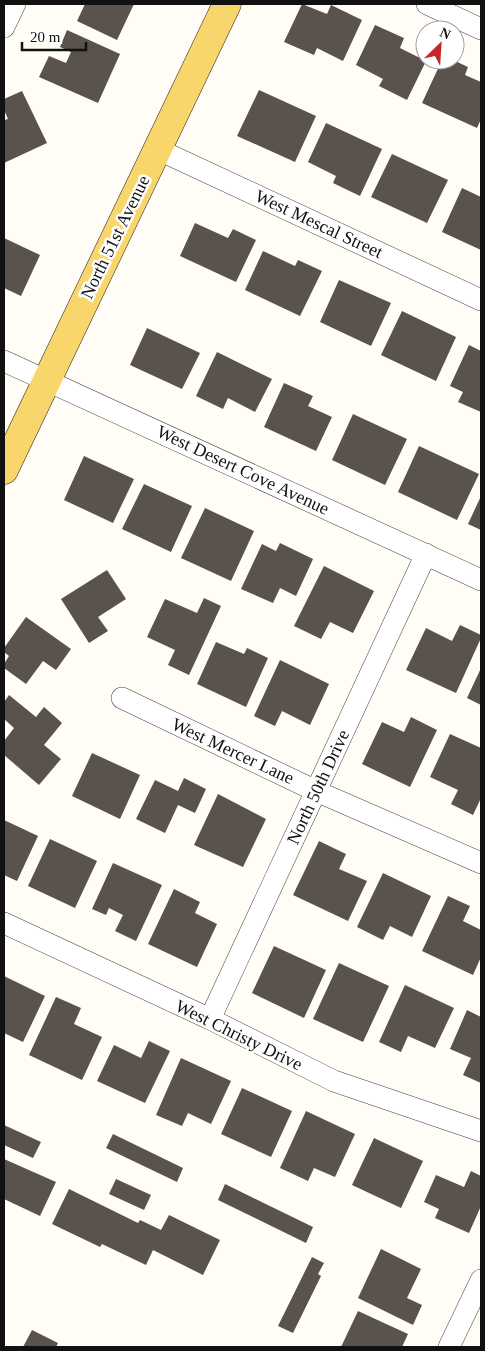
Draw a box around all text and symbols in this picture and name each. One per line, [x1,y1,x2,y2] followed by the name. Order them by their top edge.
[22,20,86,52] scale bar
[415,20,465,70] north arrow
[438,25,453,43] text: N
[30,29,61,45] text: 20 m
[76,172,154,302] street label: North 51st Avenue
[252,186,386,262] street label: West Mescal Street
[154,421,332,519] street label: West Desert Cove Avenue
[169,714,297,788] street label: West Mercer Lane
[283,727,353,847] street label: North 50th Drive
[172,996,306,1074] street label: West Christy Drive

